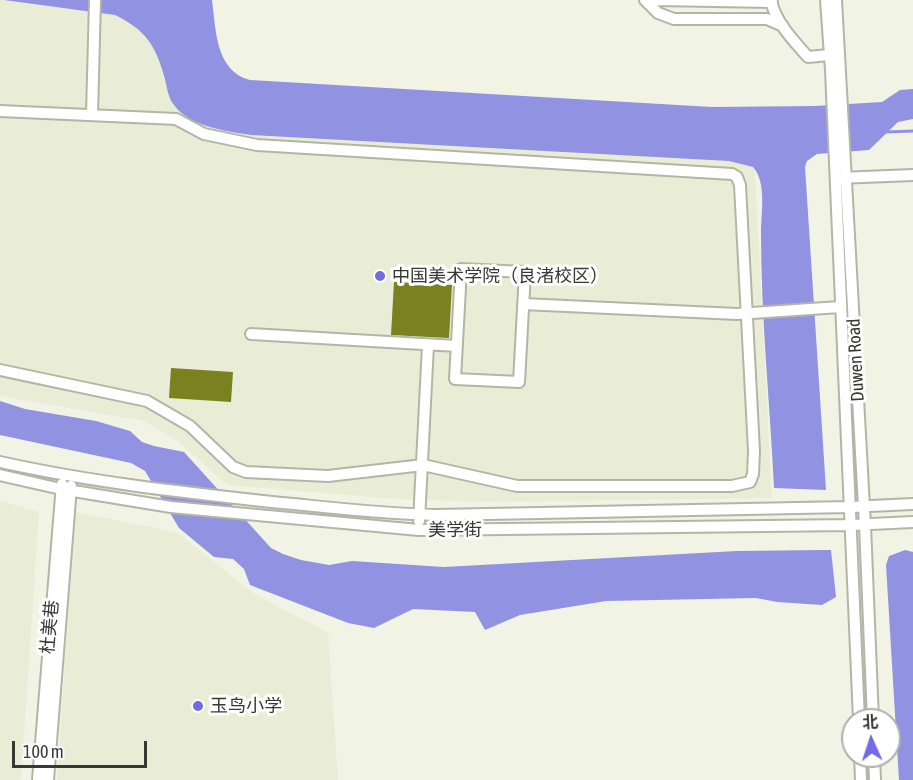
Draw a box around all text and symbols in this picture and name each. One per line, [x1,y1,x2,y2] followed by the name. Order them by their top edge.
[392,265,608,287] place label: 中国美术学院（良渚校区）
[373,269,387,283] marker: 中国美术学院（良渚校区）
[843,318,869,402] street label: Duwen Road
[428,519,482,541] street label: 美学街
[37,599,63,655] street label: 杜美巷
[210,695,282,717] place label: 玉鸟小学
[191,699,205,713] marker: 玉鸟小学
[841,708,901,768] north arrow
[862,713,879,731] text: 北
[15,729,150,767] scale bar
[23,741,64,762] text: 100 m

